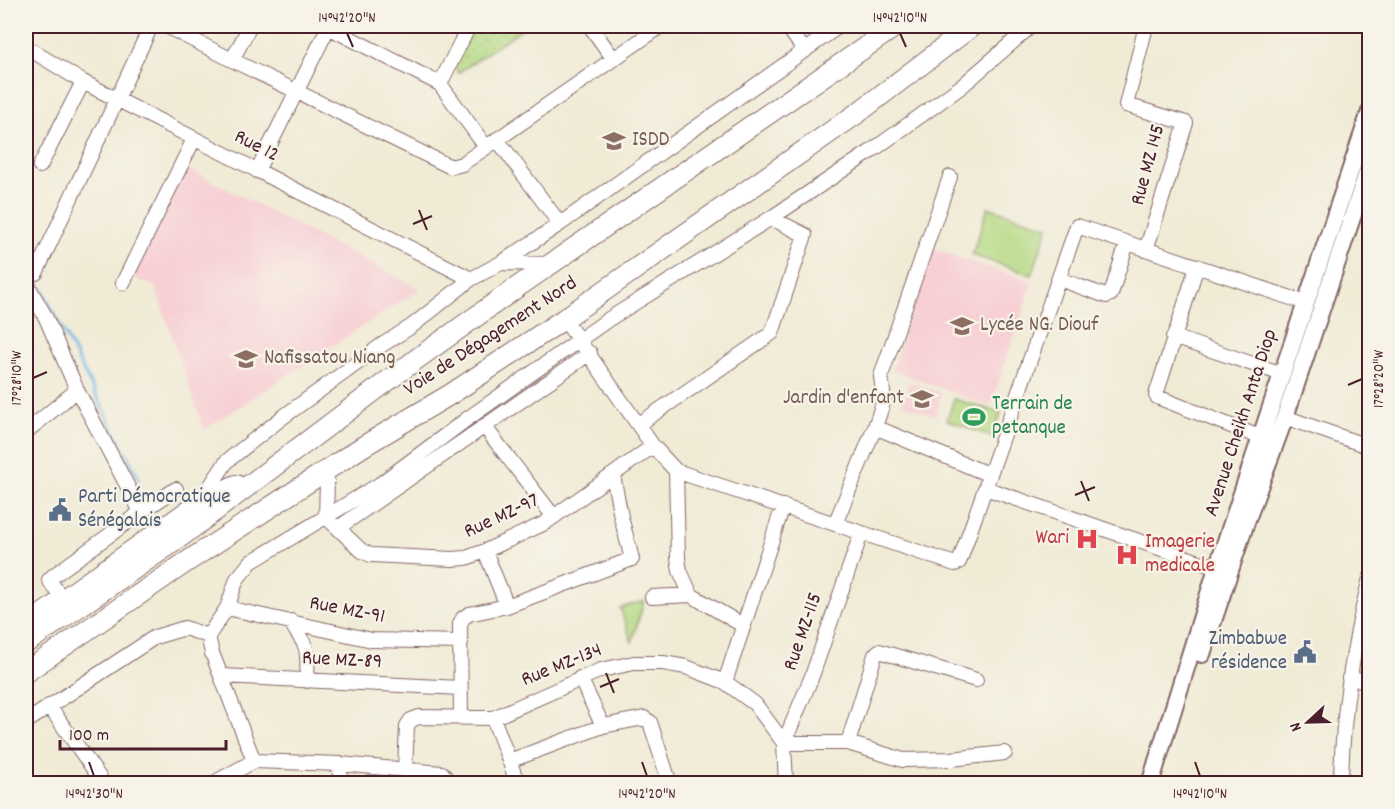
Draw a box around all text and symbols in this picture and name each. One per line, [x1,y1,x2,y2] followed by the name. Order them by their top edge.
[318,8,376,30] text: 14°42'20"N
[873,8,927,30] text: 14°42'10"N
[1124,121,1174,209] street label: Rue MZ 145
[228,123,284,171] street label: Rue 12
[632,126,670,156] place label: ISDD
[601,128,627,154] school or university icon: ISDD
[398,269,584,405] street label: Voie de Dégagement Nord
[980,311,1099,341] place label: Lycée NG. Diouf
[949,313,975,339] school or university icon: Lycée NG. Diouf
[1198,325,1286,521] street label: Avenue Cheikh Anta Diop
[264,344,395,374] place label: Nafissatou Niang
[233,346,259,372] school or university icon: Nafissatou Niang
[7,350,29,405] text: 17°28'10"W
[1369,350,1391,408] text: 17°28'20"W
[783,384,904,414] place label: Jardin d'enfant
[909,386,935,412] school or university icon: Jardin d'enfant
[992,390,1073,444] place label: Terrain de petanque
[961,404,987,430] sports icon: Terrain de petanque
[78,483,231,537] place label: Parti Démocratique Sénégalais
[460,487,544,547] street label: Rue MZ-97
[47,497,73,523] public building icon: Parti Démocratique Sénégalais
[1035,524,1069,554] place label: Wari
[1074,526,1100,552] hospital icon: Wari
[1145,528,1215,582] place label: Imagerie medicale
[1114,542,1140,568] hospital icon: Imagerie medicale
[307,589,387,633] street label: Rue MZ-91
[777,589,831,675] street label: Rue MZ-115
[1209,625,1287,679] place label: Zimbabwe résidence
[517,636,607,696] street label: Rue MZ-134
[1292,639,1318,665] public building icon: Zimbabwe résidence
[301,644,383,678] street label: Rue MZ-89
[1278,692,1338,752] north arrow
[60,713,226,751] scale bar
[1284,719,1309,735] text: N
[69,724,109,749] text: 100 m
[65,784,123,806] text: 14°42'30"N
[618,784,676,806] text: 14°42'20"N
[1173,784,1227,806] text: 14°42'10"N

